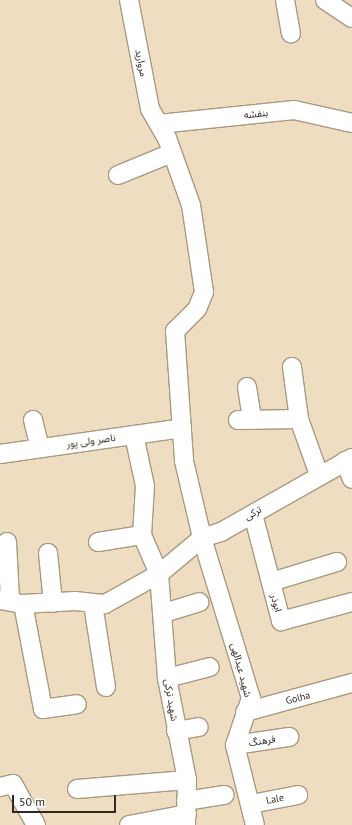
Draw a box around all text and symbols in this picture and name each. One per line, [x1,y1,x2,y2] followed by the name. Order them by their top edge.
[132,48,150,78] street label: مروارید
[243,107,269,121] street label: بنفشه
[66,432,116,450] street label: ناصر ولی پور
[242,503,264,523] street label: ترکی
[268,593,284,613] street label: ابوذر
[228,641,254,699] street label: شهید عبدالهی
[162,678,180,722] street label: شهید ترکی
[284,689,312,707] street label: Golha
[248,733,276,749] street label: فرهنگ
[14,787,118,813] scale bar
[265,791,285,807] street label: Lale
[19,794,45,809] text: 50 m

